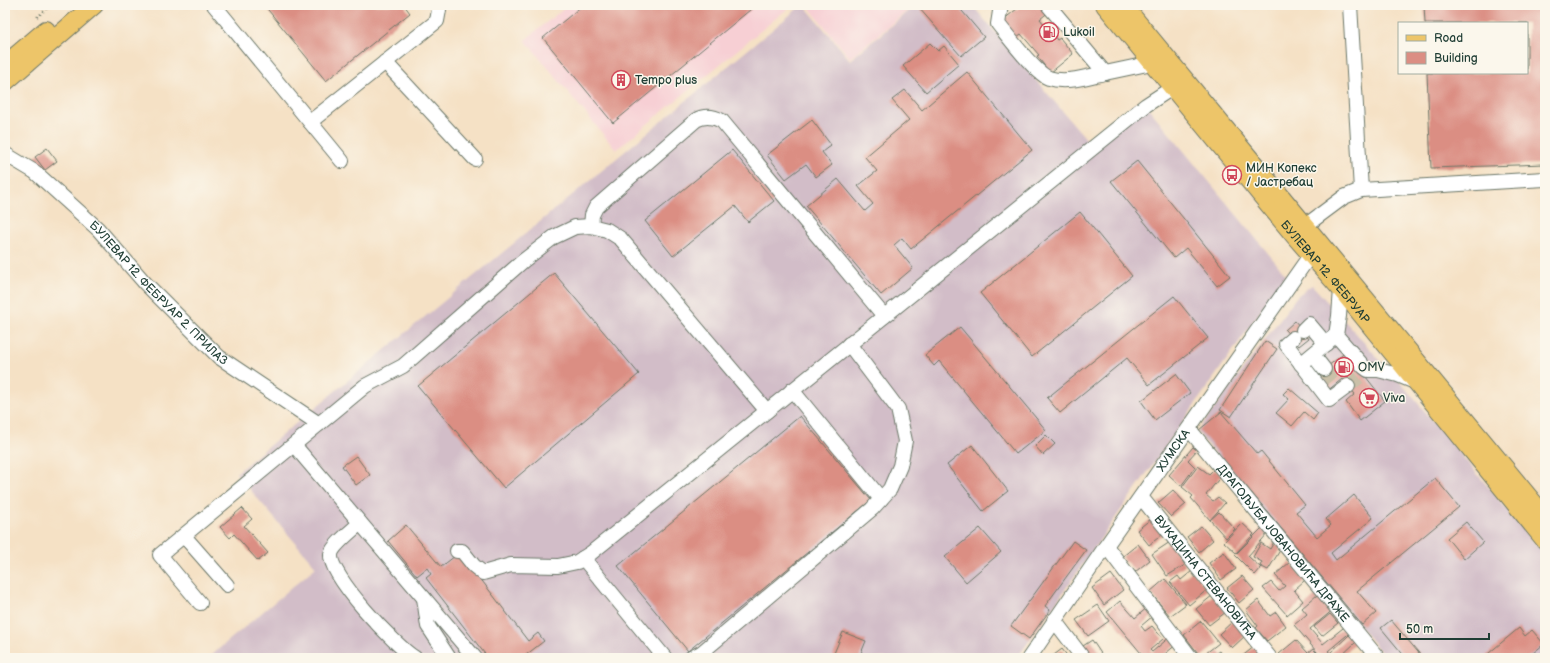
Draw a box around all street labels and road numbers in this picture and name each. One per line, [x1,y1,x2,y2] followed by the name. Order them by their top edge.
[1277,217,1373,327] street label: БУЛЕВАР 12. ФЕБРУАР
[86,218,230,369] street label: БУЛЕВАР 12. ФЕБРУАР 2. ПРИЛАЗ
[1154,426,1194,475] street label: ХУМСКА
[1213,462,1352,625] street label: ДРАГОЉУБА ЈОВАНОВИЋА ДРАЖЕ
[1151,512,1260,643] street label: ВУКАДИНА СТЕВАНОВИЋА

